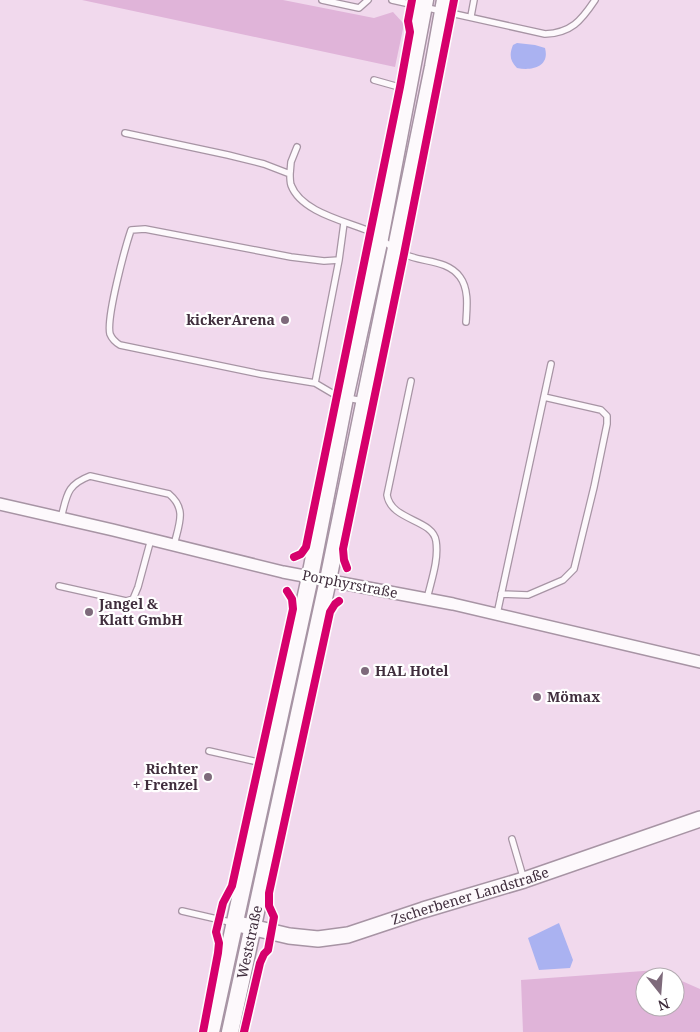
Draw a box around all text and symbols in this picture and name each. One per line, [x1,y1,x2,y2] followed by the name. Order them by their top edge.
[186,310,275,329] place label: kickerArena
[279,314,291,326] marker: kickerArena
[301,565,399,602] street label: Porphyrstraße
[98,594,183,629] place label: Jangel & Klatt GmbH
[83,606,95,618] marker: Jangel & Klatt GmbH
[375,661,449,680] place label: HAL Hotel
[359,665,371,677] marker: HAL Hotel
[547,687,600,706] place label: Mömax
[531,691,543,703] marker: Mömax
[133,759,199,794] place label: Richter + Frenzel
[202,771,214,783] marker: Richter + Frenzel
[389,862,551,929] street label: Zscherbener Landstraße
[232,903,266,980] street label: Weststraße
[635,967,685,1017] north arrow
[656,994,672,1016] text: N

